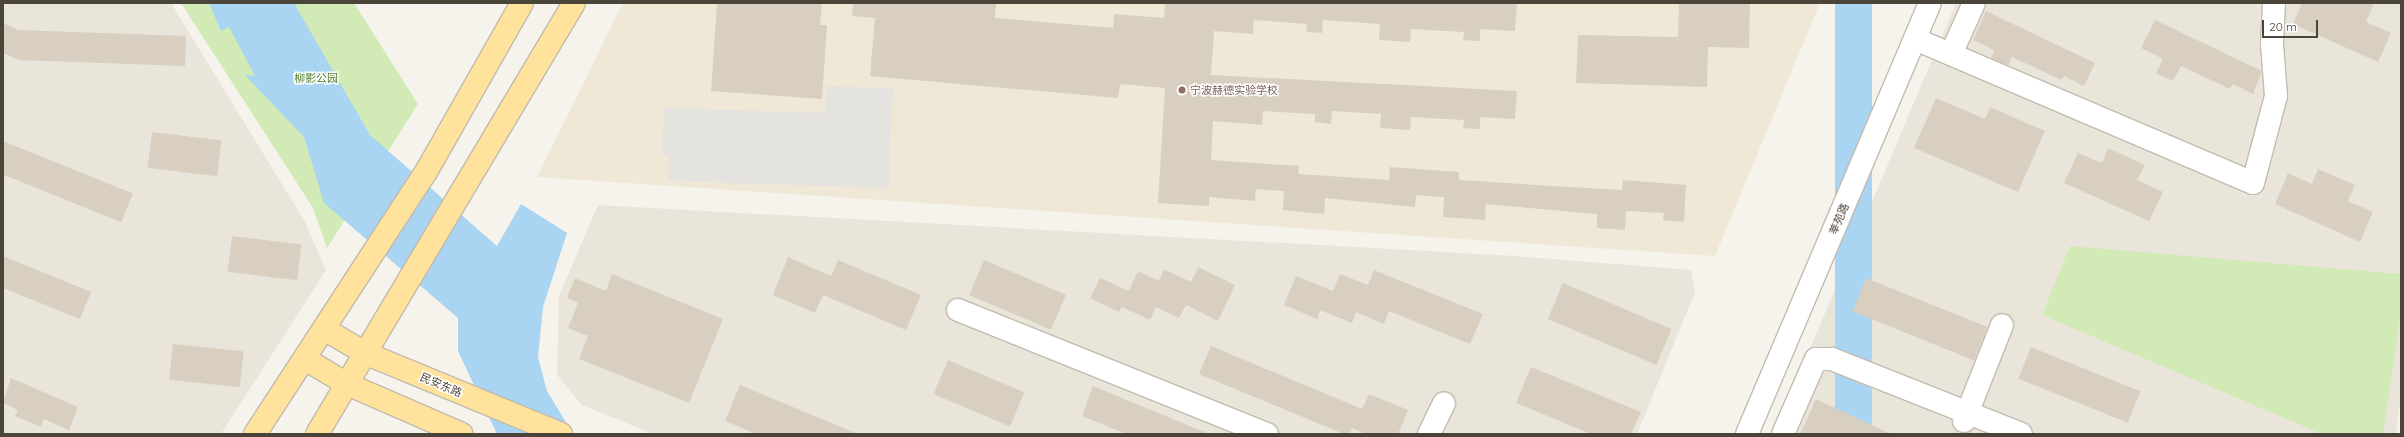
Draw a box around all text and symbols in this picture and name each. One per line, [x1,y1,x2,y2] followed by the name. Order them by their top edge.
[2264,12,2320,38] scale bar
[2269,19,2297,34] text: 20 m
[294,71,338,85] park label: 柳影公园
[1190,83,1278,97] place label: 宁波赫德实验学校
[1177,85,1187,95] marker: 宁波赫德实验学校
[1826,201,1852,237] street label: 莘苑路
[418,370,464,400] street label: 民安东路

